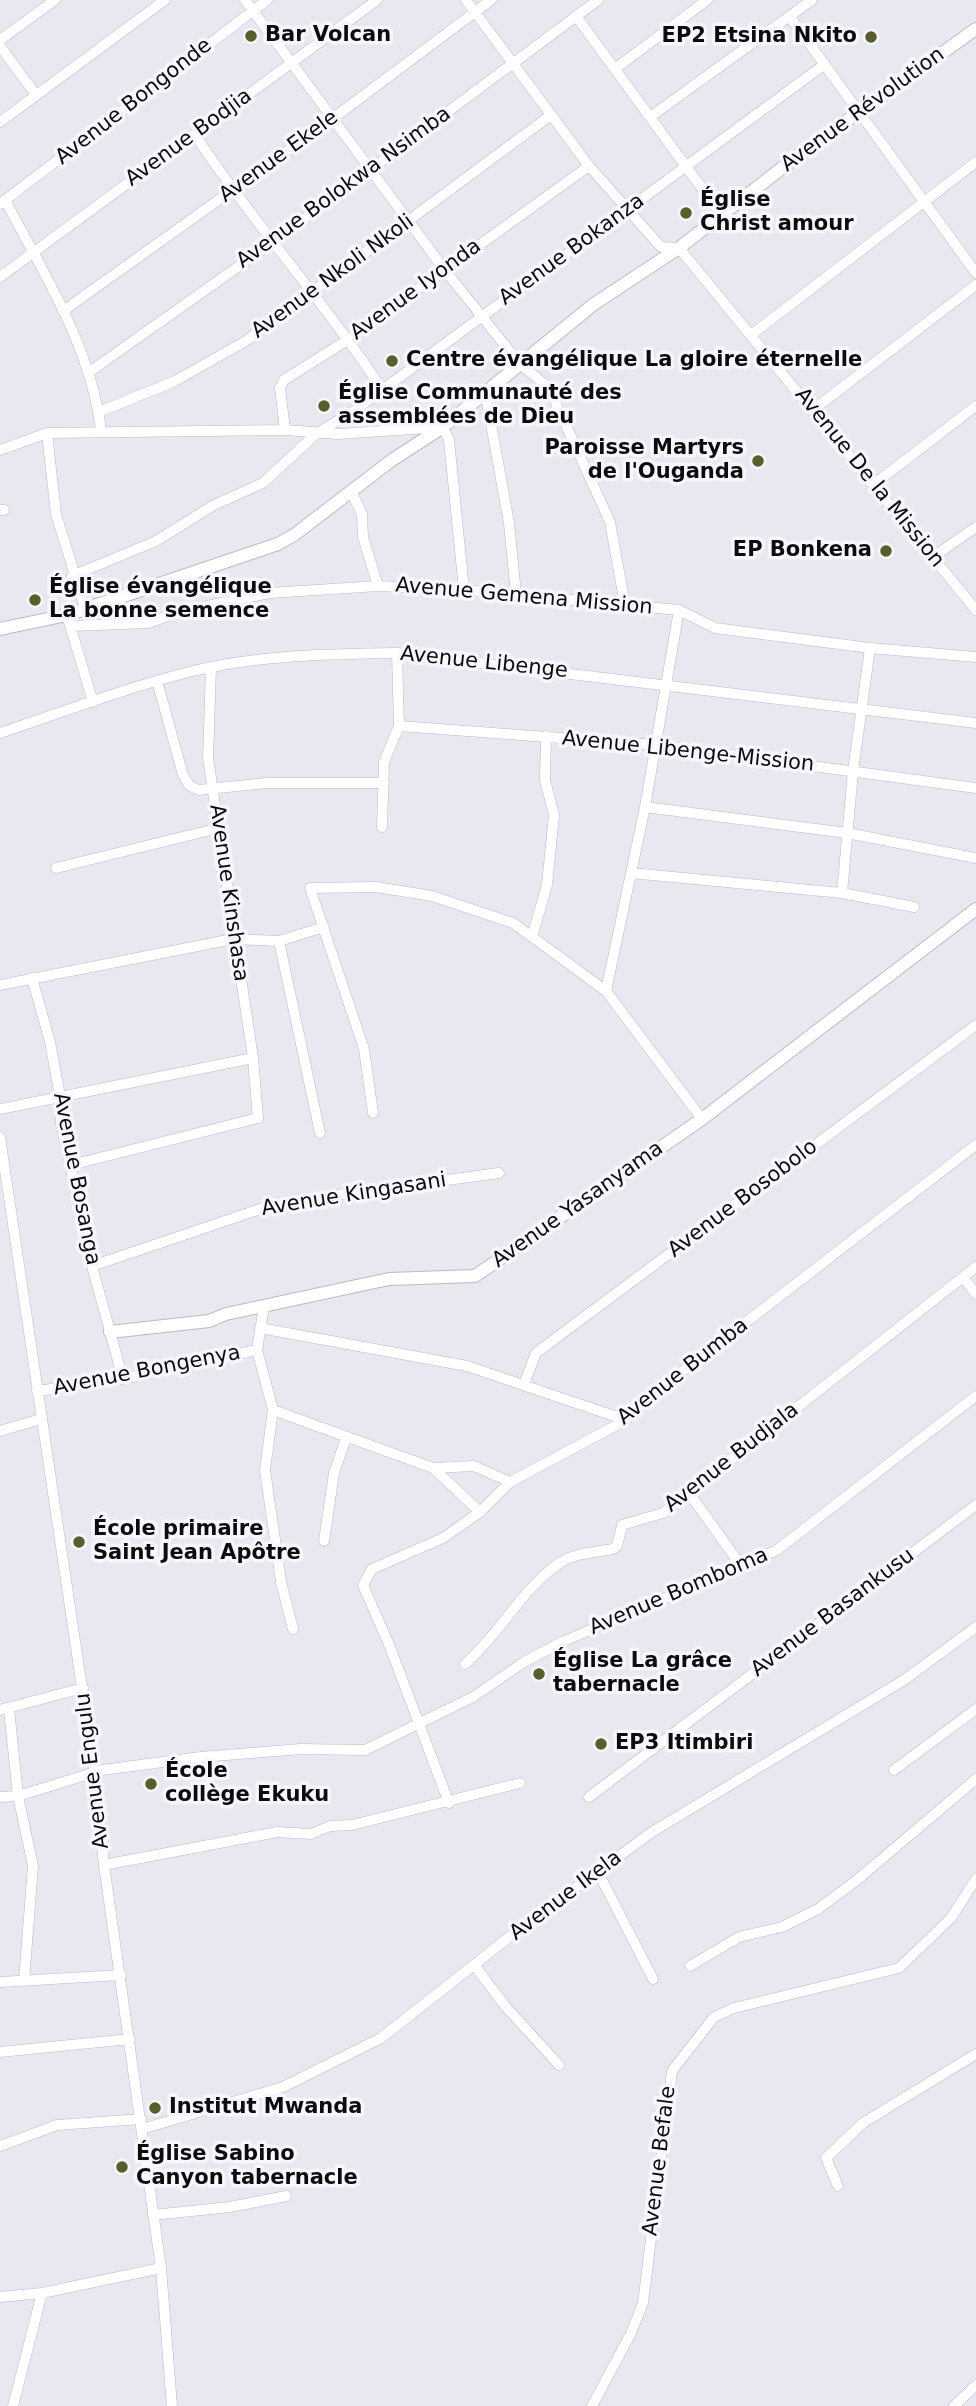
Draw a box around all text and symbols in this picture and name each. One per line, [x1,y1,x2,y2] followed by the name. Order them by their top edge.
[265,23,391,49] place label: Bar Volcan
[662,24,857,50] place label: EP2 Etsina Nkito
[243,28,259,44] marker: Bar Volcan
[863,29,879,45] marker: EP2 Etsina Nkito
[51,33,217,171] street label: Avenue Bongonde
[776,42,950,178] street label: Avenue Révolution
[121,84,257,192] street label: Avenue Bodjia
[232,102,456,274] street label: Avenue Bolokwa Nsimba
[215,105,343,209] street label: Avenue Ekele
[700,188,854,238] place label: Église Christ amour
[494,189,650,311] street label: Avenue Bokanza
[678,205,694,221] marker: Église Christ amour
[247,210,419,344] street label: Avenue Nkoli Nkoli
[346,234,486,346] street label: Avenue Iyonda
[406,348,862,374] place label: Centre évangélique La gloire éternelle
[384,353,400,369] marker: Centre évangélique La gloire éternelle
[338,381,622,431] place label: Église Communauté des assemblées de Dieu
[789,383,949,573] street label: Avenue De la Mission
[316,398,332,414] marker: Église Communauté des assemblées de Dieu
[544,436,744,486] place label: Paroisse Martyrs de l'Ouganda
[750,453,766,469] marker: Paroisse Martyrs de l'Ouganda
[733,538,872,564] place label: EP Bonkena
[878,543,894,559] marker: EP Bonkena
[394,573,654,621] street label: Avenue Gemena Mission
[49,575,272,625] place label: Église évangélique La bonne semence
[27,592,43,608] marker: Église évangélique La bonne semence
[399,642,569,684] street label: Avenue Libenge
[561,726,815,778] street label: Avenue Libenge-Mission
[203,803,253,983] street label: Avenue Kinshasa
[47,1091,105,1267] street label: Avenue Bosanga
[663,1135,823,1263] street label: Avenue Bosobolo
[488,1136,668,1274] street label: Avenue Yasanyama
[260,1168,448,1222] street label: Avenue Kingasani
[613,1313,753,1431] street label: Avenue Bumba
[51,1340,243,1402] street label: Avenue Bongenya
[660,1398,804,1518] street label: Avenue Budjala
[93,1517,301,1567] place label: École primaire Saint Jean Apôtre
[71,1534,87,1550] marker: École primaire Saint Jean Apôtre
[586,1543,772,1641] street label: Avenue Bomboma
[746,1543,920,1683] street label: Avenue Basankusu
[553,1649,732,1699] place label: Église La grâce tabernacle
[531,1666,547,1682] marker: Église La grâce tabernacle
[71,1692,115,1850] street label: Avenue Engulu
[615,1731,753,1757] place label: EP3 Itimbiri
[593,1736,609,1752] marker: EP3 Itimbiri
[165,1759,329,1809] place label: École collège Ekuku
[143,1776,159,1792] marker: École collège Ekuku
[505,1846,627,1946] street label: Avenue Ikela
[638,2085,682,2237] street label: Avenue Befale
[169,2095,362,2121] place label: Institut Mwanda
[147,2100,163,2116] marker: Institut Mwanda
[136,2142,358,2192] place label: Église Sabino Canyon tabernacle
[114,2159,130,2175] marker: Église Sabino Canyon tabernacle

